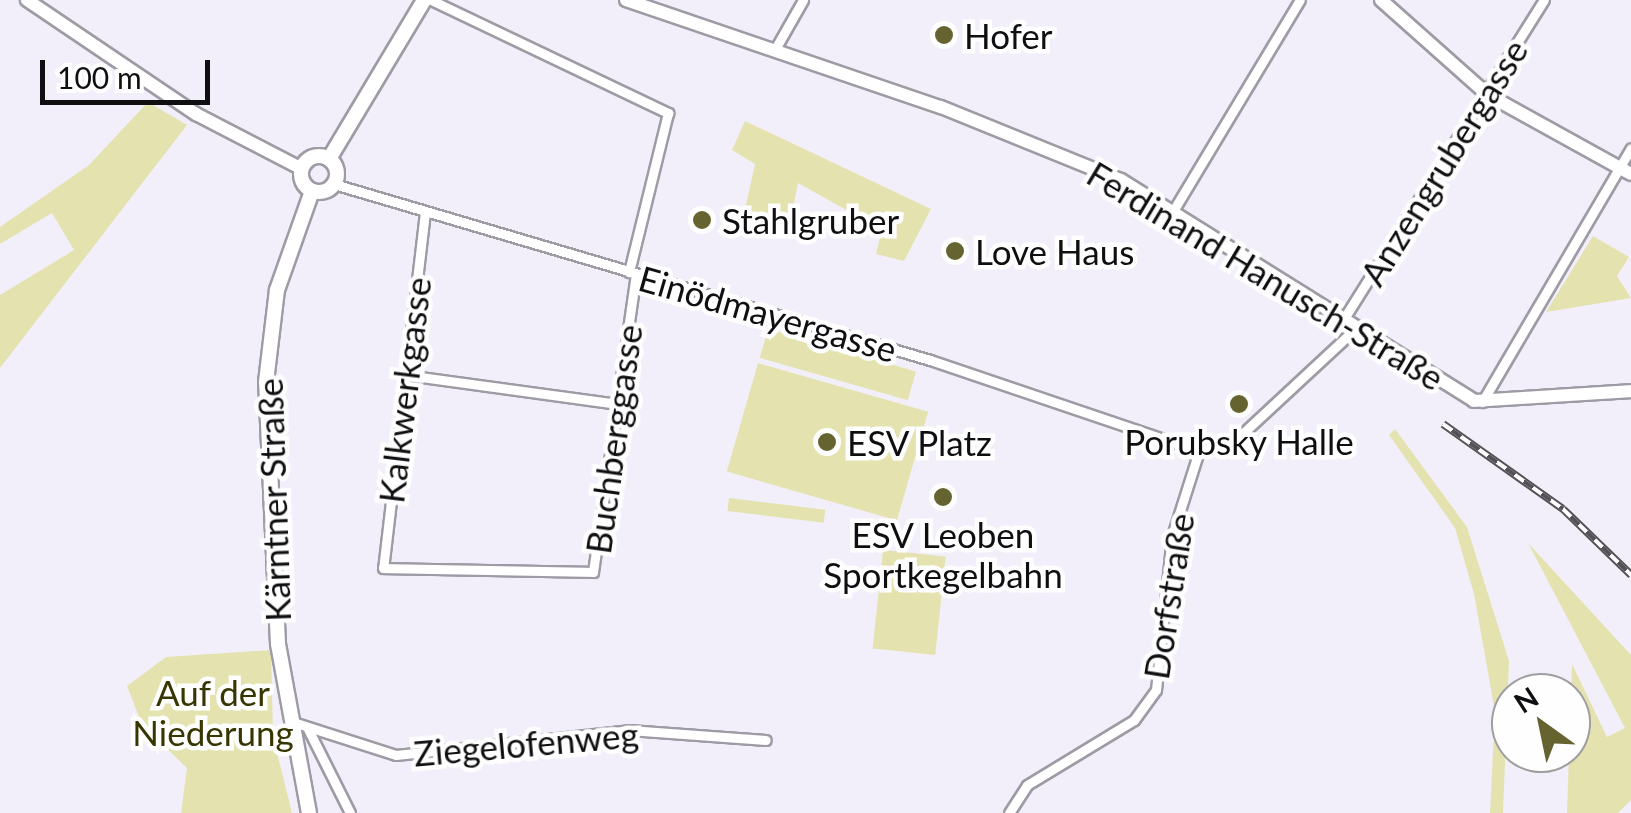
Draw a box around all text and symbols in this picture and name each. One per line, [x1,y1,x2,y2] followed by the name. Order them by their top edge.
[964,14,1053,56] place label: Hofer
[933,24,955,46] marker: Hofer
[1350,31,1536,293] street label: Anzengrubergasse
[45,40,215,102] scale bar
[57,59,142,95] text: 100 m
[1080,152,1452,398] street label: Ferdinand Hanusch-Straße
[722,199,899,241] place label: Stahlgruber
[691,209,713,231] marker: Stahlgruber
[975,230,1134,272] place label: Love Haus
[944,240,966,262] marker: Love Haus
[634,256,902,370] street label: Einödmayergasse
[369,275,439,505] street label: Kalkwerkgasse
[576,322,650,556] street label: Buchberggasse
[248,377,298,623] street label: Kärntner Straße
[1228,393,1250,415] marker: Porubsky Halle
[1124,420,1354,462] place label: Porubsky Halle
[847,421,993,463] place label: ESV Platz
[816,431,838,453] marker: ESV Platz
[932,486,954,508] marker: ESV Leoben Sportkegelbahn
[1134,510,1202,682] street label: Dorfstraße
[823,513,1063,595] place label: ESV Leoben Sportkegelbahn
[132,671,294,753] park label: Auf der Niederung
[1491,673,1591,773] north arrow
[1507,679,1544,720] text: N
[412,712,640,774] street label: Ziegelofenweg

